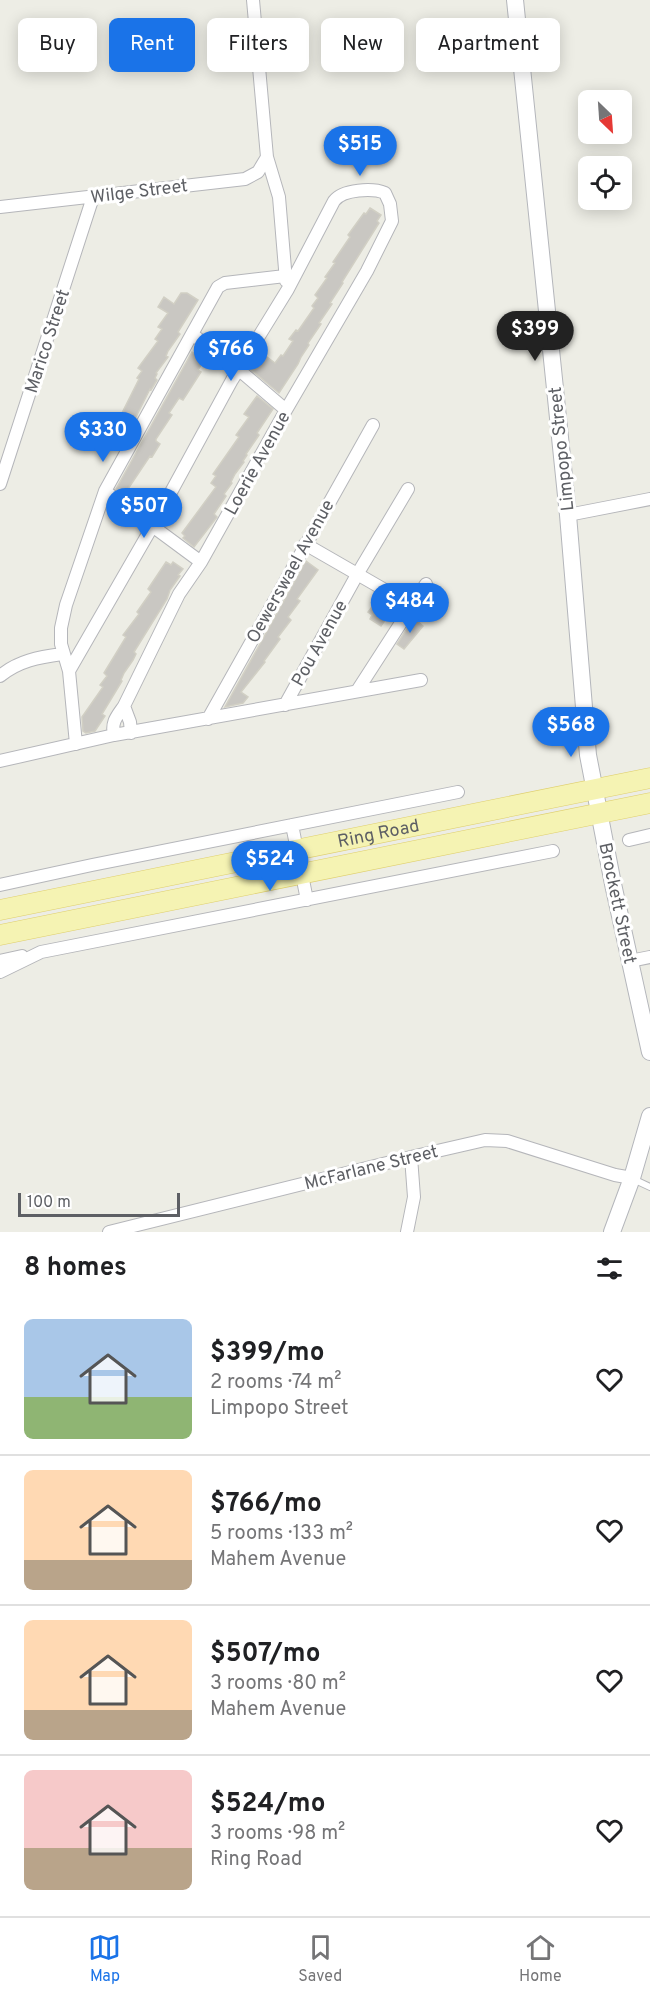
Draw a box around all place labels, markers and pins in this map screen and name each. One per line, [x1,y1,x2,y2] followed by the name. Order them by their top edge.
[324,126,396,177] pin: $515
[499,311,571,362] pin: $399
[195,331,267,382] pin: $766
[67,412,139,463] pin: $330
[108,488,180,539] pin: $507
[374,583,446,634] pin: $484
[535,707,607,758] pin: $568
[234,841,306,892] pin: $524

